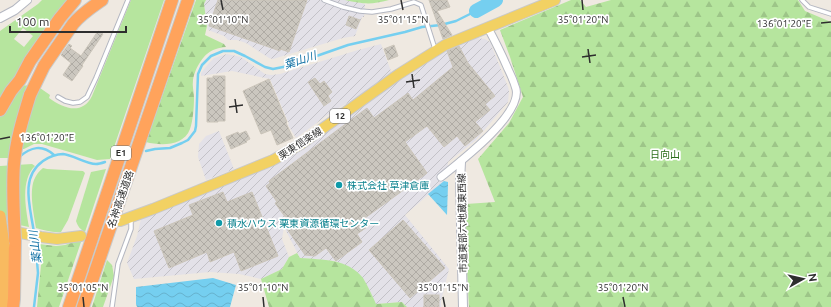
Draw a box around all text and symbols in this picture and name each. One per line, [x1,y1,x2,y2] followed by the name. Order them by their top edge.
[10,8,126,34] scale bar
[198,14,248,25] text: 35°01'10"N
[378,14,428,25] text: 35°01'15"N
[558,14,608,25] text: 35°01'20"N
[16,15,49,28] text: 100 m
[757,18,812,29] text: 136°01'20"E
[282,49,318,71] water label: 葉山川
[330,109,350,123] road number: 12
[276,125,324,162] street label: 栗東信楽線
[20,132,75,143] text: 136°01'20"E
[111,146,131,160] road number: E1
[650,149,680,160] park label: 日向山
[106,169,135,229] street label: 名神高速道路
[456,173,469,273] street label: 市道東部六地蔵東西線
[334,180,344,190] marker: 株式会社 草津倉庫
[347,180,429,191] place label: 株式会社 草津倉庫
[214,218,224,228] marker: 積水ハウス 栗東資源循環センター
[227,218,379,229] place label: 積水ハウス 栗東資源循環センター
[27,229,43,264] water label: 葉山川
[783,259,823,299] north arrow
[806,273,819,283] text: N
[58,282,108,293] text: 35°01'05"N
[238,282,288,293] text: 35°01'10"N
[418,282,468,293] text: 35°01'15"N
[598,282,648,293] text: 35°01'20"N

